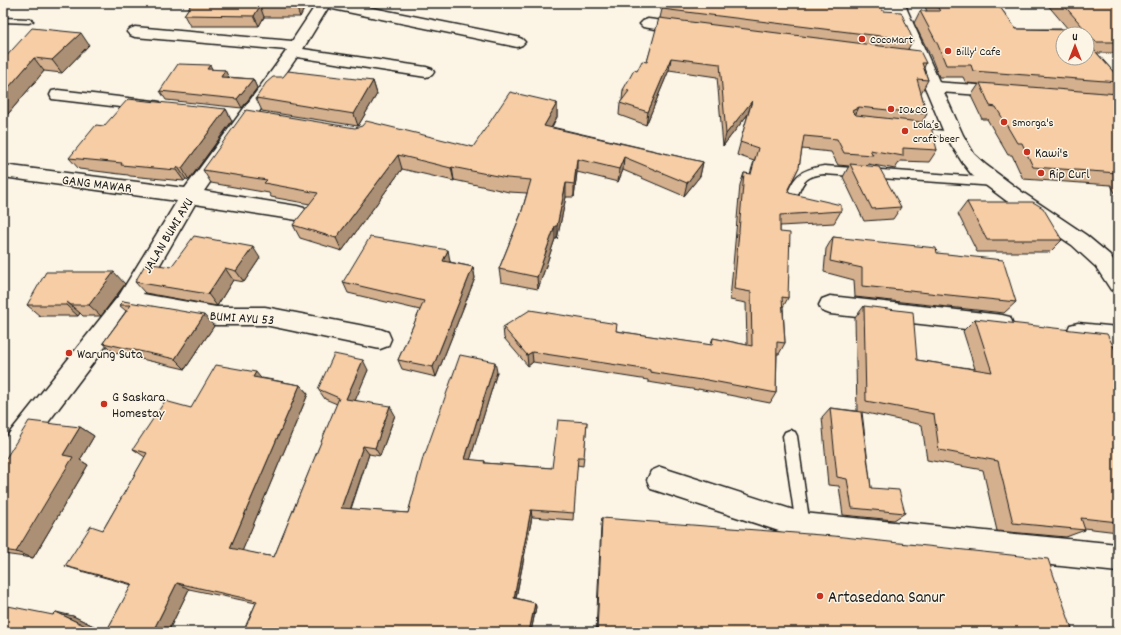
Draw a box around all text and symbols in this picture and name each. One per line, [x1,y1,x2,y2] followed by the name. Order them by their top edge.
[1055,26,1095,66] north arrow
[1072,30,1078,46] text: U
[870,32,914,49] place label: CocoMart
[857,34,867,44] marker: CocoMart
[956,44,1001,61] place label: Billy' Cafe
[943,46,953,56] marker: Billy' Cafe
[899,102,928,119] place label: IO&CO
[886,104,896,114] marker: IO&CO
[1012,115,1054,132] place label: Smorga's
[913,117,960,148] place label: Lola’s craft beer
[999,117,1009,127] marker: Smorga's
[900,126,910,136] marker: Lola’s craft beer
[1035,144,1068,164] place label: Kawi's
[1022,147,1032,157] marker: Kawi's
[1049,165,1090,185] place label: Rip Curl
[1036,168,1046,178] marker: Rip Curl
[61,171,133,199] street label: GANG MAWAR
[138,194,199,278] street label: JALAN BUMI AYU
[209,307,275,331] street label: BUMI AYU 53
[77,345,143,365] place label: Warung Suta
[64,348,74,358] marker: Warung Suta
[112,388,165,424] place label: G Saskara Homestay
[99,399,109,409] marker: G Saskara Homestay
[828,587,946,611] place label: Artasedana Sanur
[815,591,825,601] marker: Artasedana Sanur

